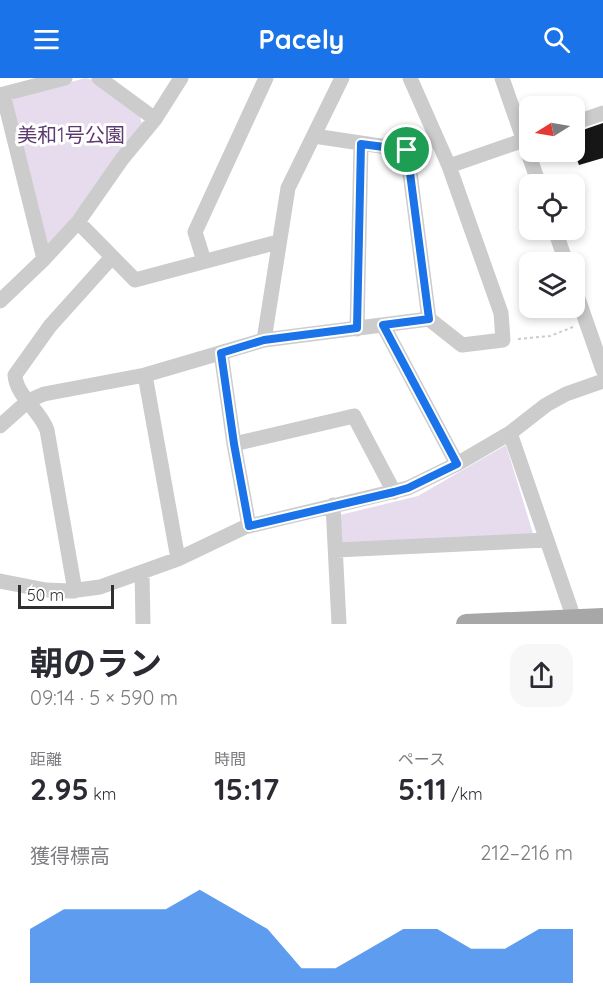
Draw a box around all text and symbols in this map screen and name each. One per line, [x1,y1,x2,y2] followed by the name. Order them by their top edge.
[259,22,344,56] text: Pacely
[30,23,63,56] icon: menu
[540,23,573,56] icon: search
[519,96,585,162] north arrow
[519,96,585,318] map controls
[17,122,125,147] park label: 美和1号公園
[381,124,432,175] pin
[390,133,423,166] icon: arrive
[519,174,585,240] button: locate
[519,252,585,318] button: layers
[18,582,114,610] scale bar
[27,585,64,605] text: 50 m
[30,642,162,683] text: 朝のラン
[510,644,573,707] button: share
[30,685,178,710] text: 09:14 · 5 × 590 m
[30,749,62,769] text: 距離
[214,749,246,769] text: 時間
[398,749,445,769] text: ペース
[30,770,89,808] text: 2.95
[214,770,279,808] text: 15:17
[398,770,447,808] text: 5:11
[89,784,116,804] text: km
[447,784,483,804] text: /km
[480,840,573,865] text: 212–216 m
[30,843,110,868] text: 獲得標高

